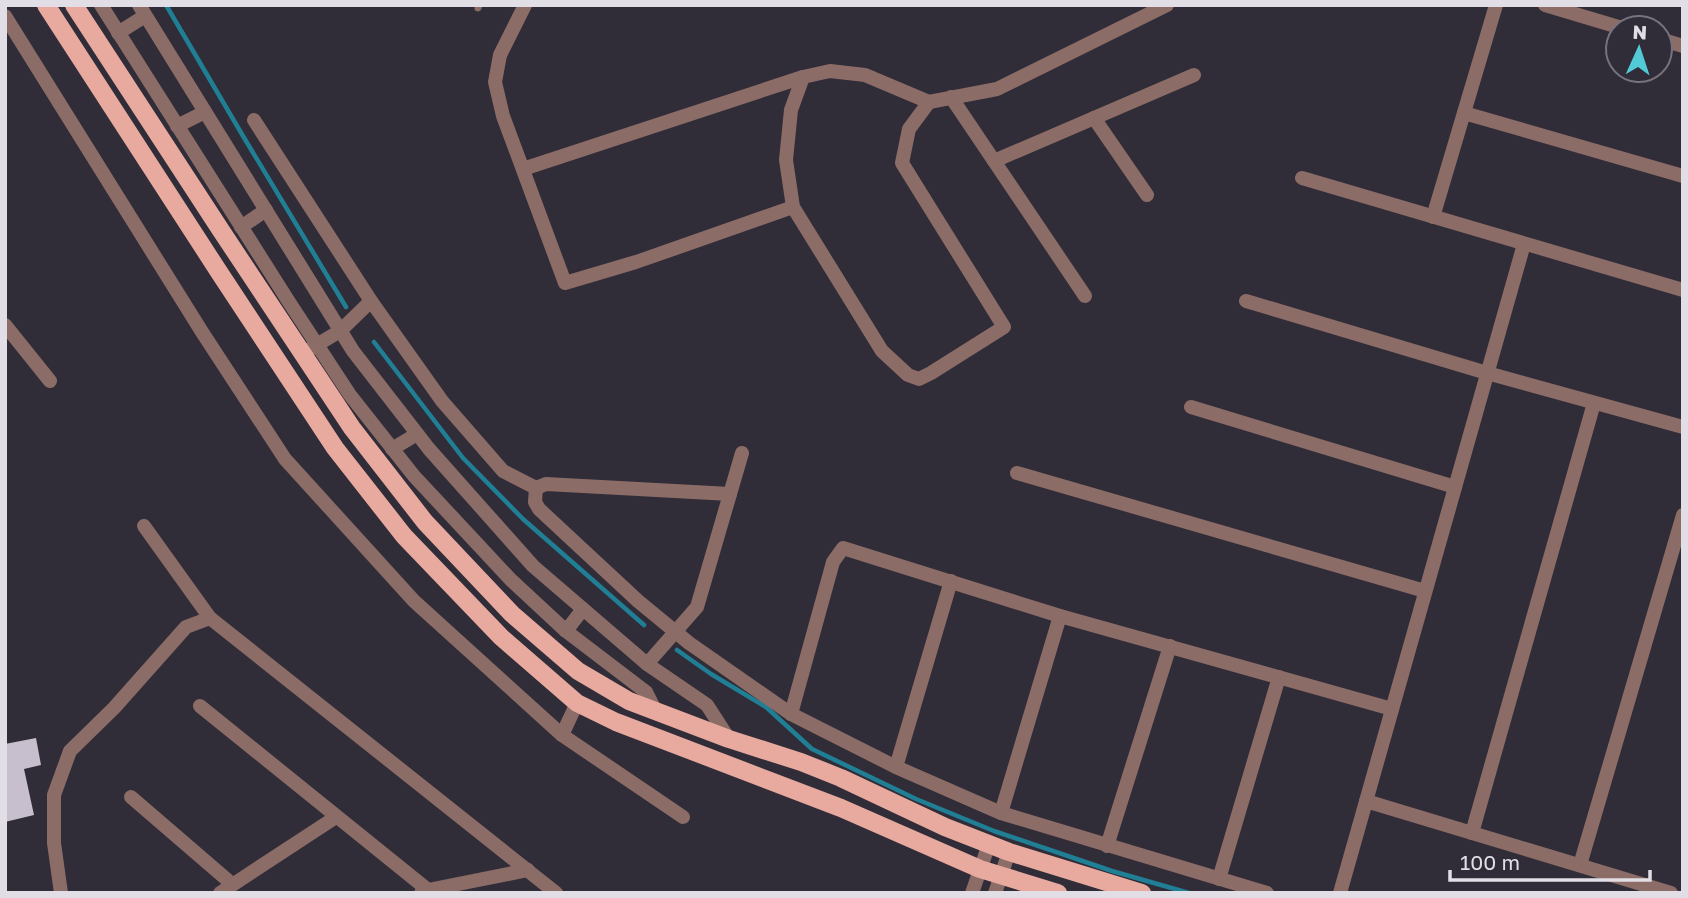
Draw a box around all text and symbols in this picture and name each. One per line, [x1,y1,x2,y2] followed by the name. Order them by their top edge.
[1604,14,1674,84] north arrow
[1632,20,1648,43] text: N
[1450,838,1650,882] scale bar
[1460,849,1520,875] text: 100 m

